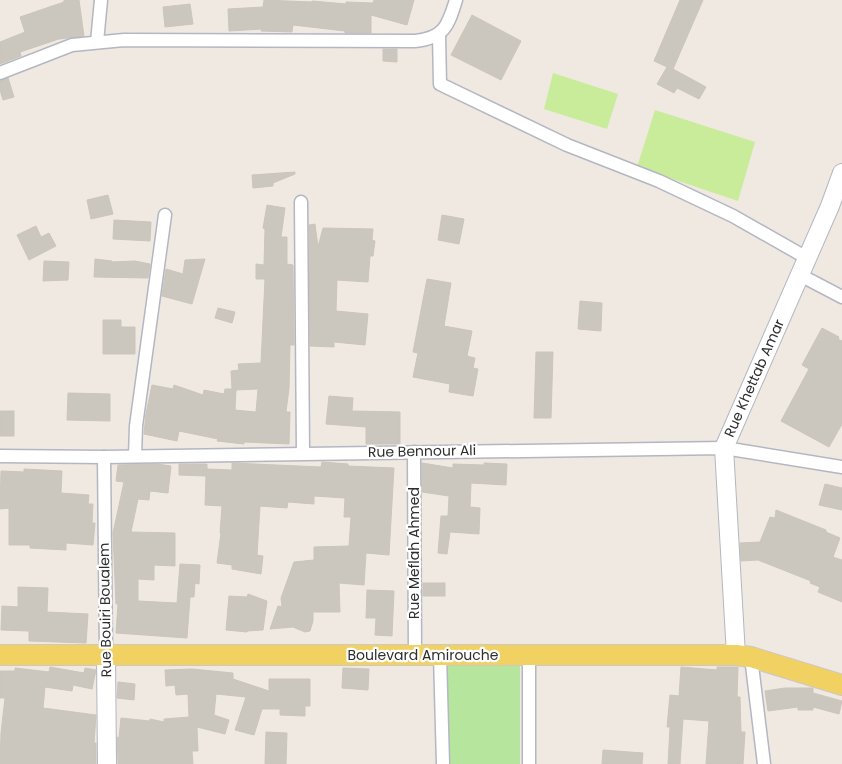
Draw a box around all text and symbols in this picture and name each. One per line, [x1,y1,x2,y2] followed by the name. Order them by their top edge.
[719,316,789,440] street label: Rue Khettab Amar
[368,440,476,462] street label: Rue Bennour Ali
[404,487,424,619] street label: Rue Meflah Ahmed
[94,542,116,678] street label: Rue Bouiri Boualem
[348,645,499,665] street label: Boulevard Amirouche

